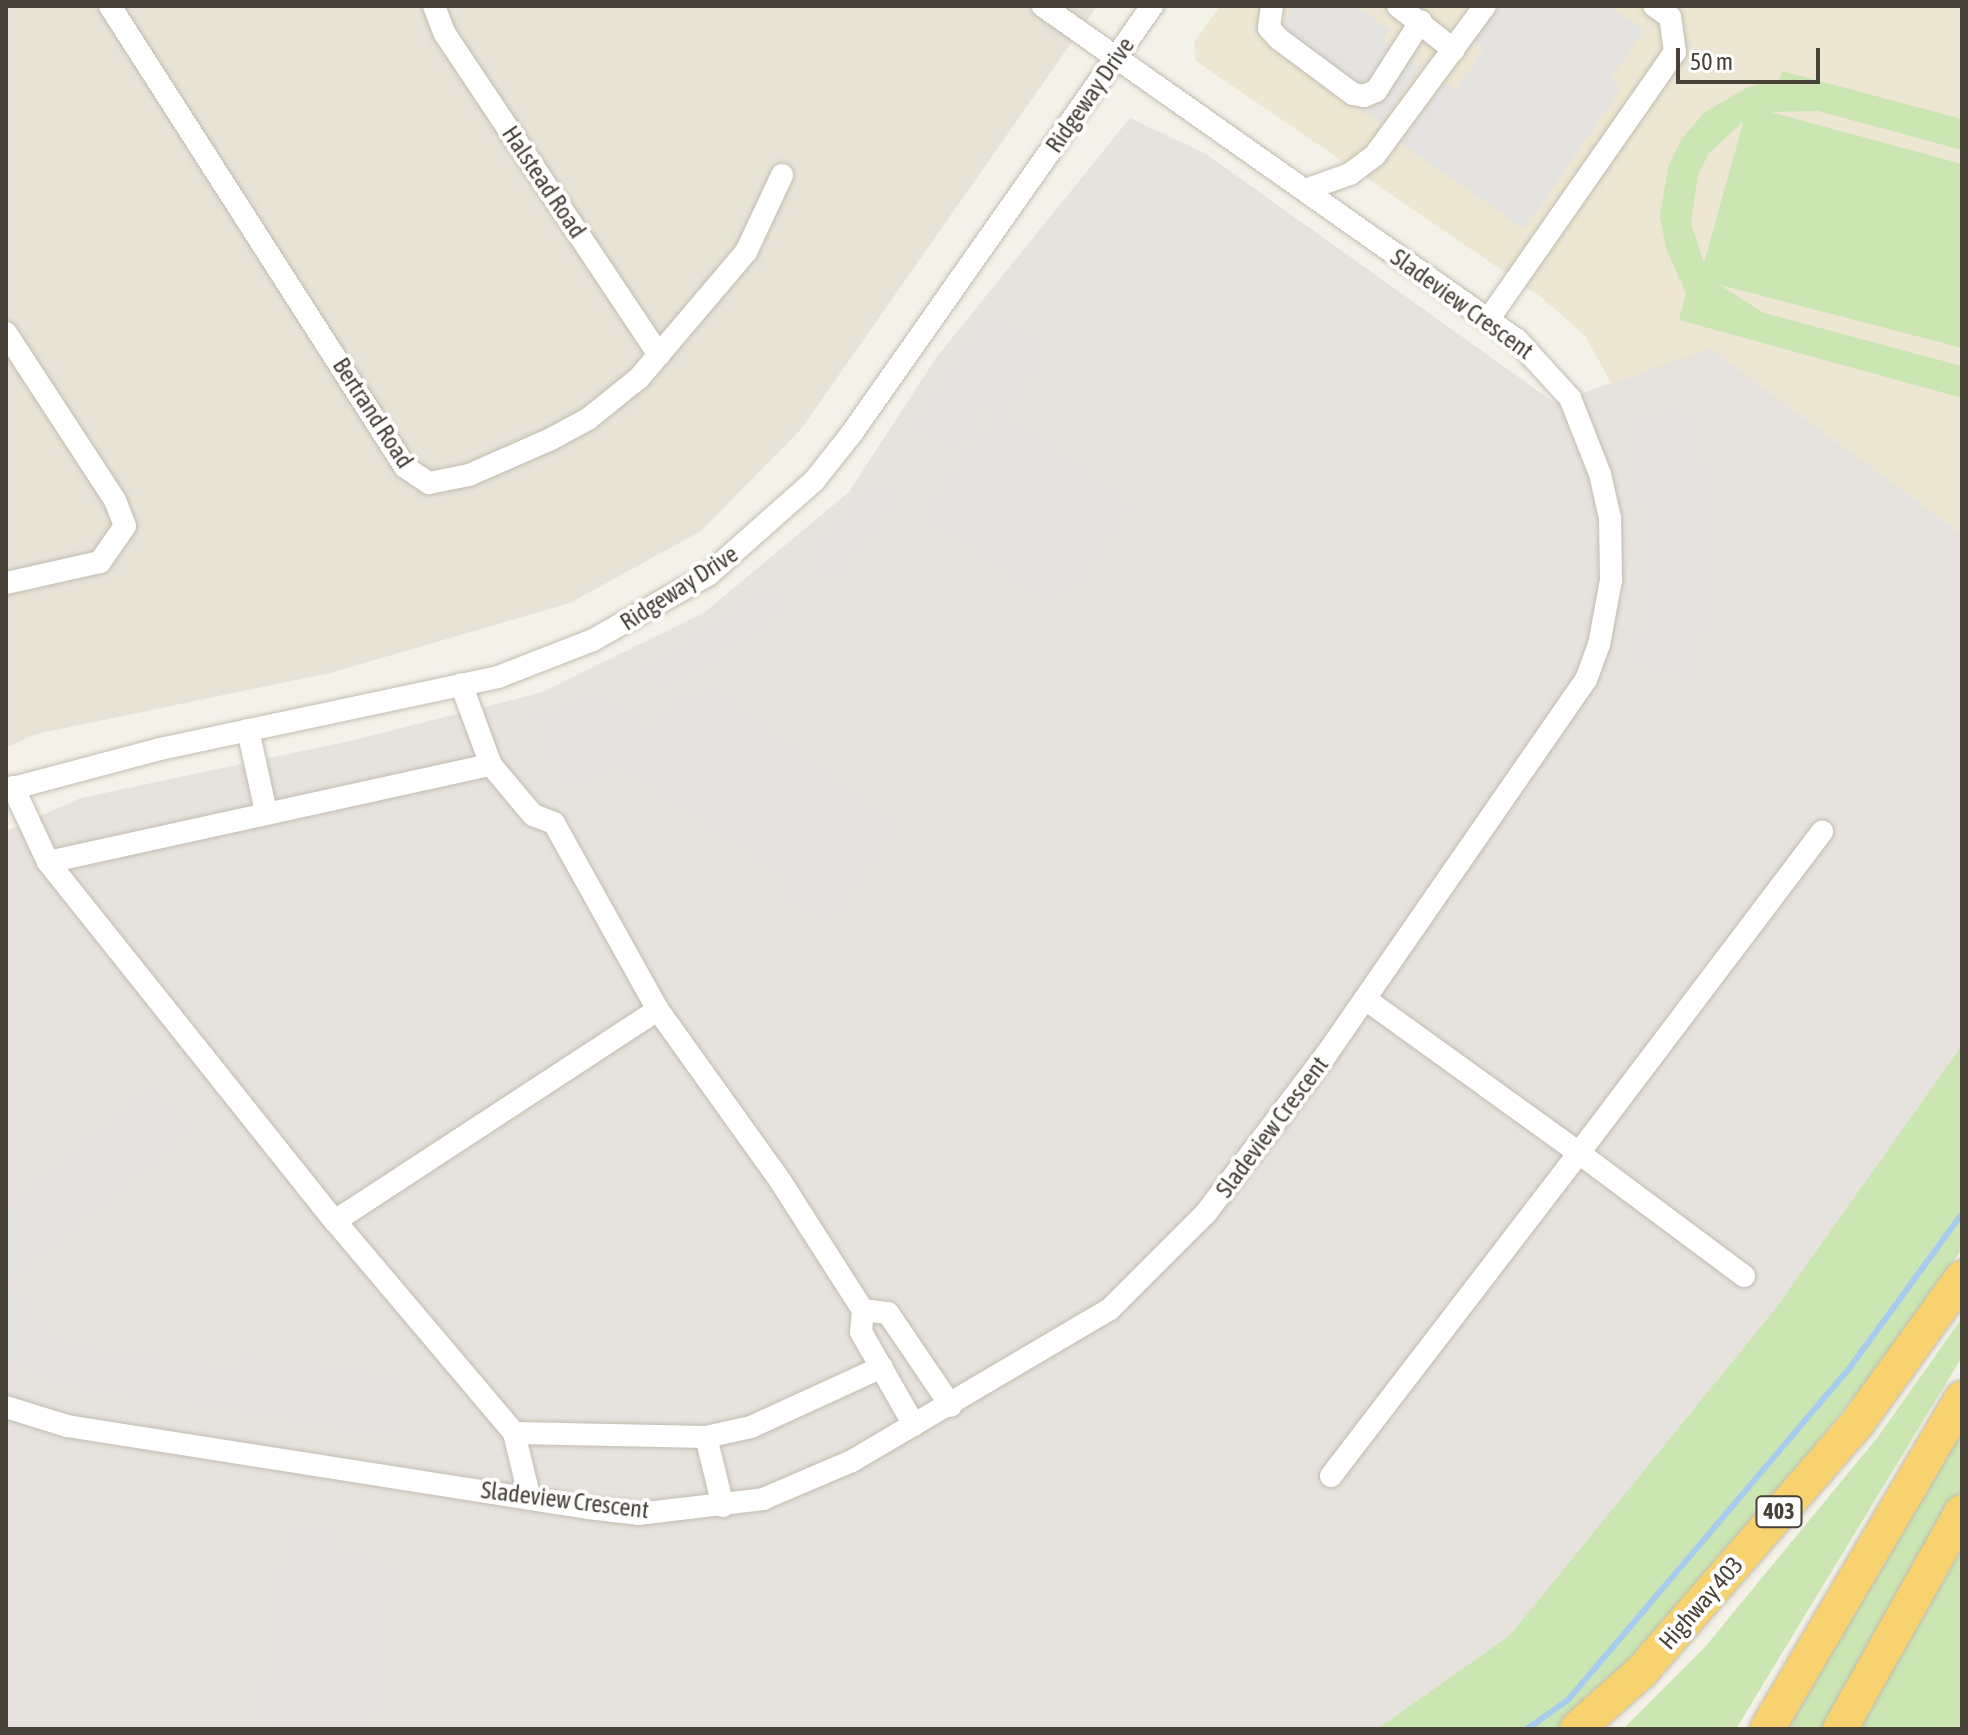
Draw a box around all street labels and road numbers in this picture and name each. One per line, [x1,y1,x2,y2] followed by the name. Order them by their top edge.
[1040,32,1140,158] street label: Ridgeway Drive
[496,120,592,244] street label: Halstead Road
[1385,243,1539,365] street label: Sladeview Crescent
[327,352,419,474] street label: Bertrand Road
[615,539,743,637] street label: Ridgeway Drive
[1210,1051,1334,1203] street label: Sladeview Crescent
[479,1475,651,1525] street label: Sladeview Crescent
[1755,1494,1803,1530] road number: 403
[1653,1551,1749,1655] street label: Highway 403

